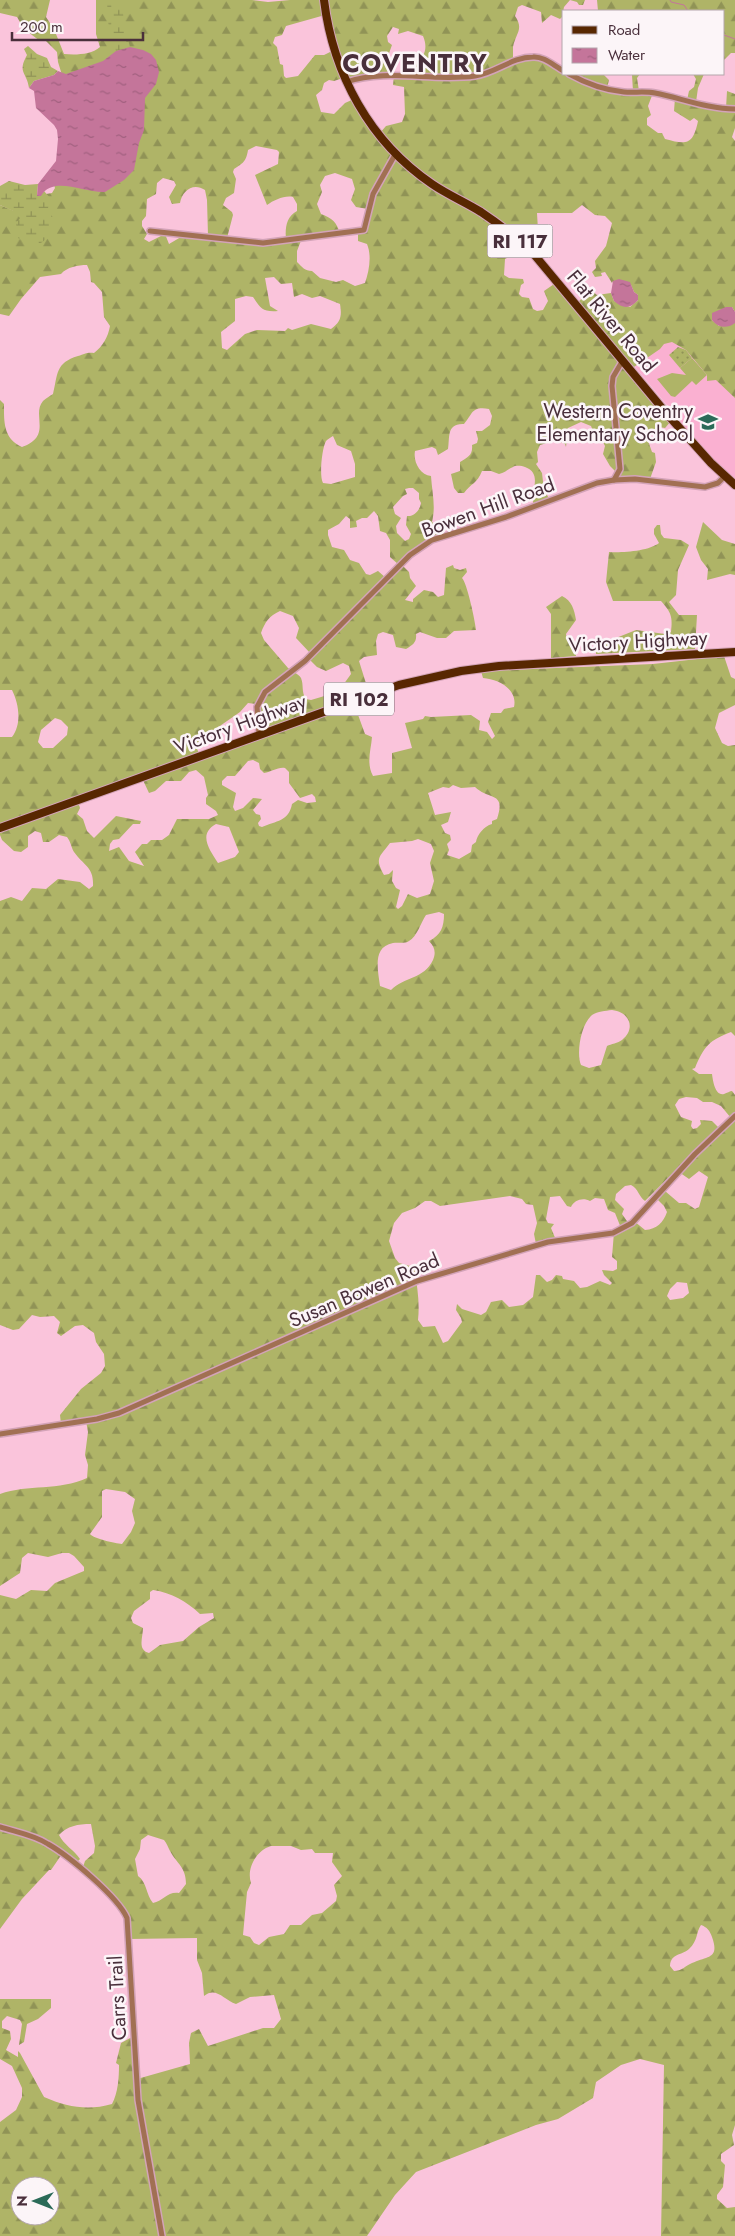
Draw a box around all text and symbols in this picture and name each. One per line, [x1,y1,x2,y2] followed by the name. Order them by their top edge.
[12,10,144,42] scale bar
[562,10,725,75] legend
[20,16,63,38] text: 200 m
[608,19,640,41] text: Road
[608,44,646,66] text: Water
[342,45,488,81] district label: COVENTRY
[488,225,552,258] road number: RI 117
[560,264,663,379] street label: Flat River Road
[537,397,693,449] place label: Western Coventry Elementary School
[697,411,719,433] school or university icon: Western Coventry Elementary School
[418,470,559,545] street label: Bowen Hill Road
[568,623,708,660] street label: Victory Highway
[324,682,394,716] road number: RI 102
[170,687,311,762] street label: Victory Highway
[285,1246,444,1335] street label: Susan Bowen Road
[101,1955,134,2041] street label: Carrs Trail
[10,2176,60,2226] north arrow
[12,2195,32,2207] text: N

